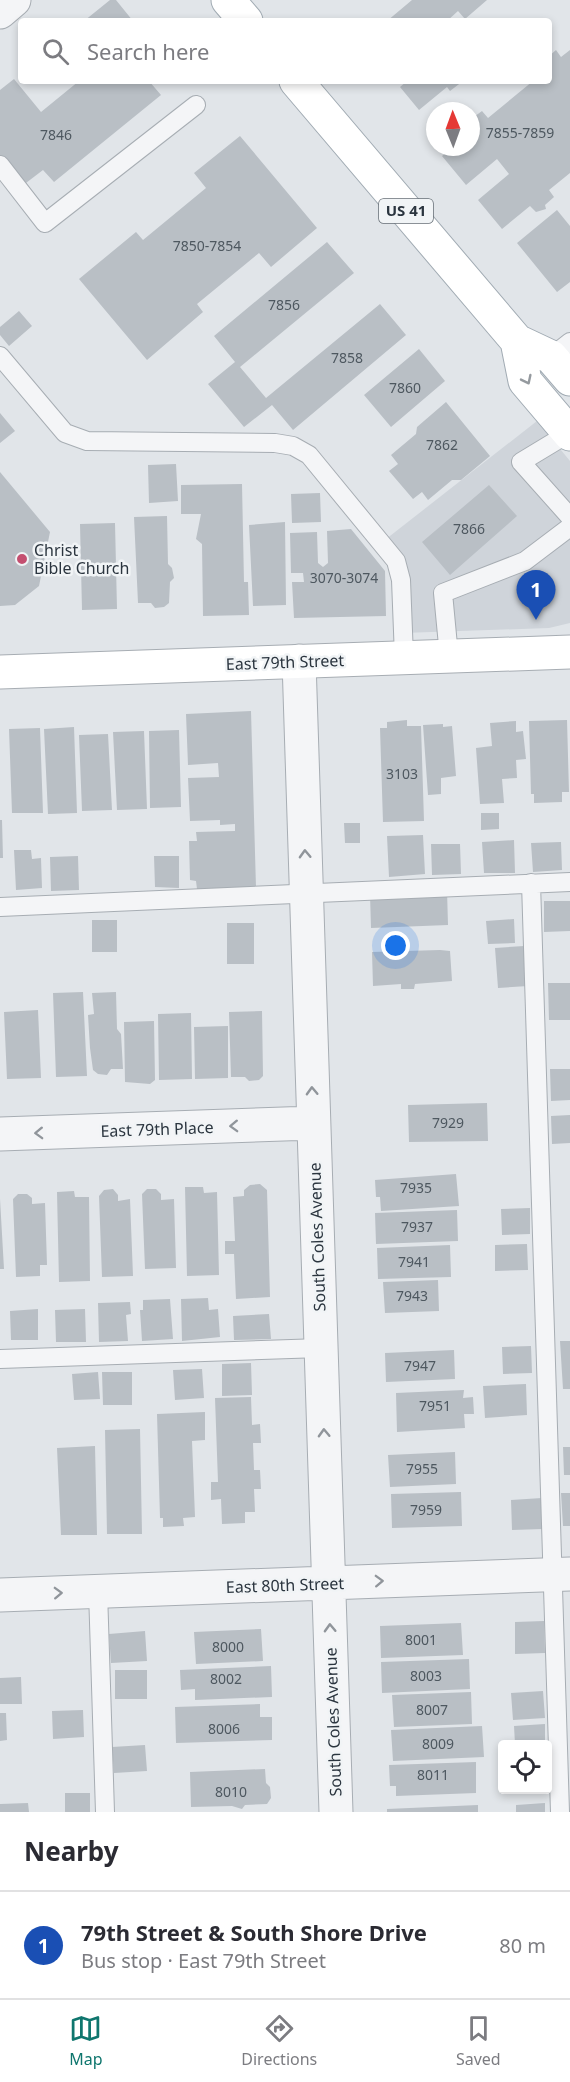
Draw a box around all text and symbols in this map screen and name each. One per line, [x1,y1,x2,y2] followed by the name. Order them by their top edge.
[18,18,552,84] search box
[39,35,72,68] icon: search
[87,36,209,66] text: Search here
[426,102,480,156] north arrow
[486,123,554,142] house number: 7855-7859
[40,125,72,144] house number: 7846
[379,199,433,223] road number: US 41
[173,236,241,255] house number: 7850-7854
[268,295,300,314] house number: 7856
[331,348,363,367] house number: 7858
[520,373,532,384] one-way arrow
[389,378,421,397] house number: 7860
[426,435,458,454] house number: 7862
[453,519,485,538] house number: 7866
[34,539,129,579] place label: Christ Bible Church
[15,552,29,566] marker: Christ Bible Church
[310,568,378,587] house number: 3070-3074
[516,570,556,620] pin: 1
[226,649,345,675] street label: East 79th Street
[386,764,418,783] house number: 3103
[298,850,311,859] one-way arrow
[381,931,410,960] your location
[306,1086,319,1095] one-way arrow
[432,1113,464,1132] house number: 7929
[100,1116,214,1142] street label: East 79th Place
[229,1119,238,1132] one-way arrow
[35,1127,44,1139] one-way arrow
[303,1162,331,1312] street label: South Coles Avenue
[400,1178,432,1197] house number: 7935
[401,1217,433,1236] house number: 7937
[398,1252,430,1271] house number: 7941
[396,1286,428,1305] house number: 7943
[404,1356,436,1375] house number: 7947
[419,1396,451,1415] house number: 7951
[317,1428,330,1437] one-way arrow
[406,1459,438,1478] house number: 7955
[410,1500,442,1519] house number: 7959
[226,1572,345,1598] street label: East 80th Street
[375,1575,384,1588] one-way arrow
[54,1586,63,1599] one-way arrow
[324,1623,336,1632] one-way arrow
[405,1630,437,1649] house number: 8001
[212,1637,244,1656] house number: 8000
[319,1647,347,1797] street label: South Coles Avenue
[410,1666,442,1685] house number: 8003
[210,1669,242,1688] house number: 8002
[416,1700,448,1719] house number: 8007
[208,1719,240,1738] house number: 8006
[422,1734,454,1753] house number: 8009
[498,1740,552,1794] map controls
[498,1740,552,1794] button: locate
[417,1765,449,1784] house number: 8011
[215,1782,247,1801] house number: 8010
[24,1833,119,1869] text: Nearby
[81,1917,427,1947] text: 79th Street & South Shore Drive
[38,1932,49,1959] text: 1
[499,1932,546,1959] text: 80 m
[81,1947,326,1974] text: Bus stop · East 79th Street
[69,2012,103,2070] tab: Map
[241,2012,317,2070] tab: Directions
[456,2012,501,2070] tab: Saved

